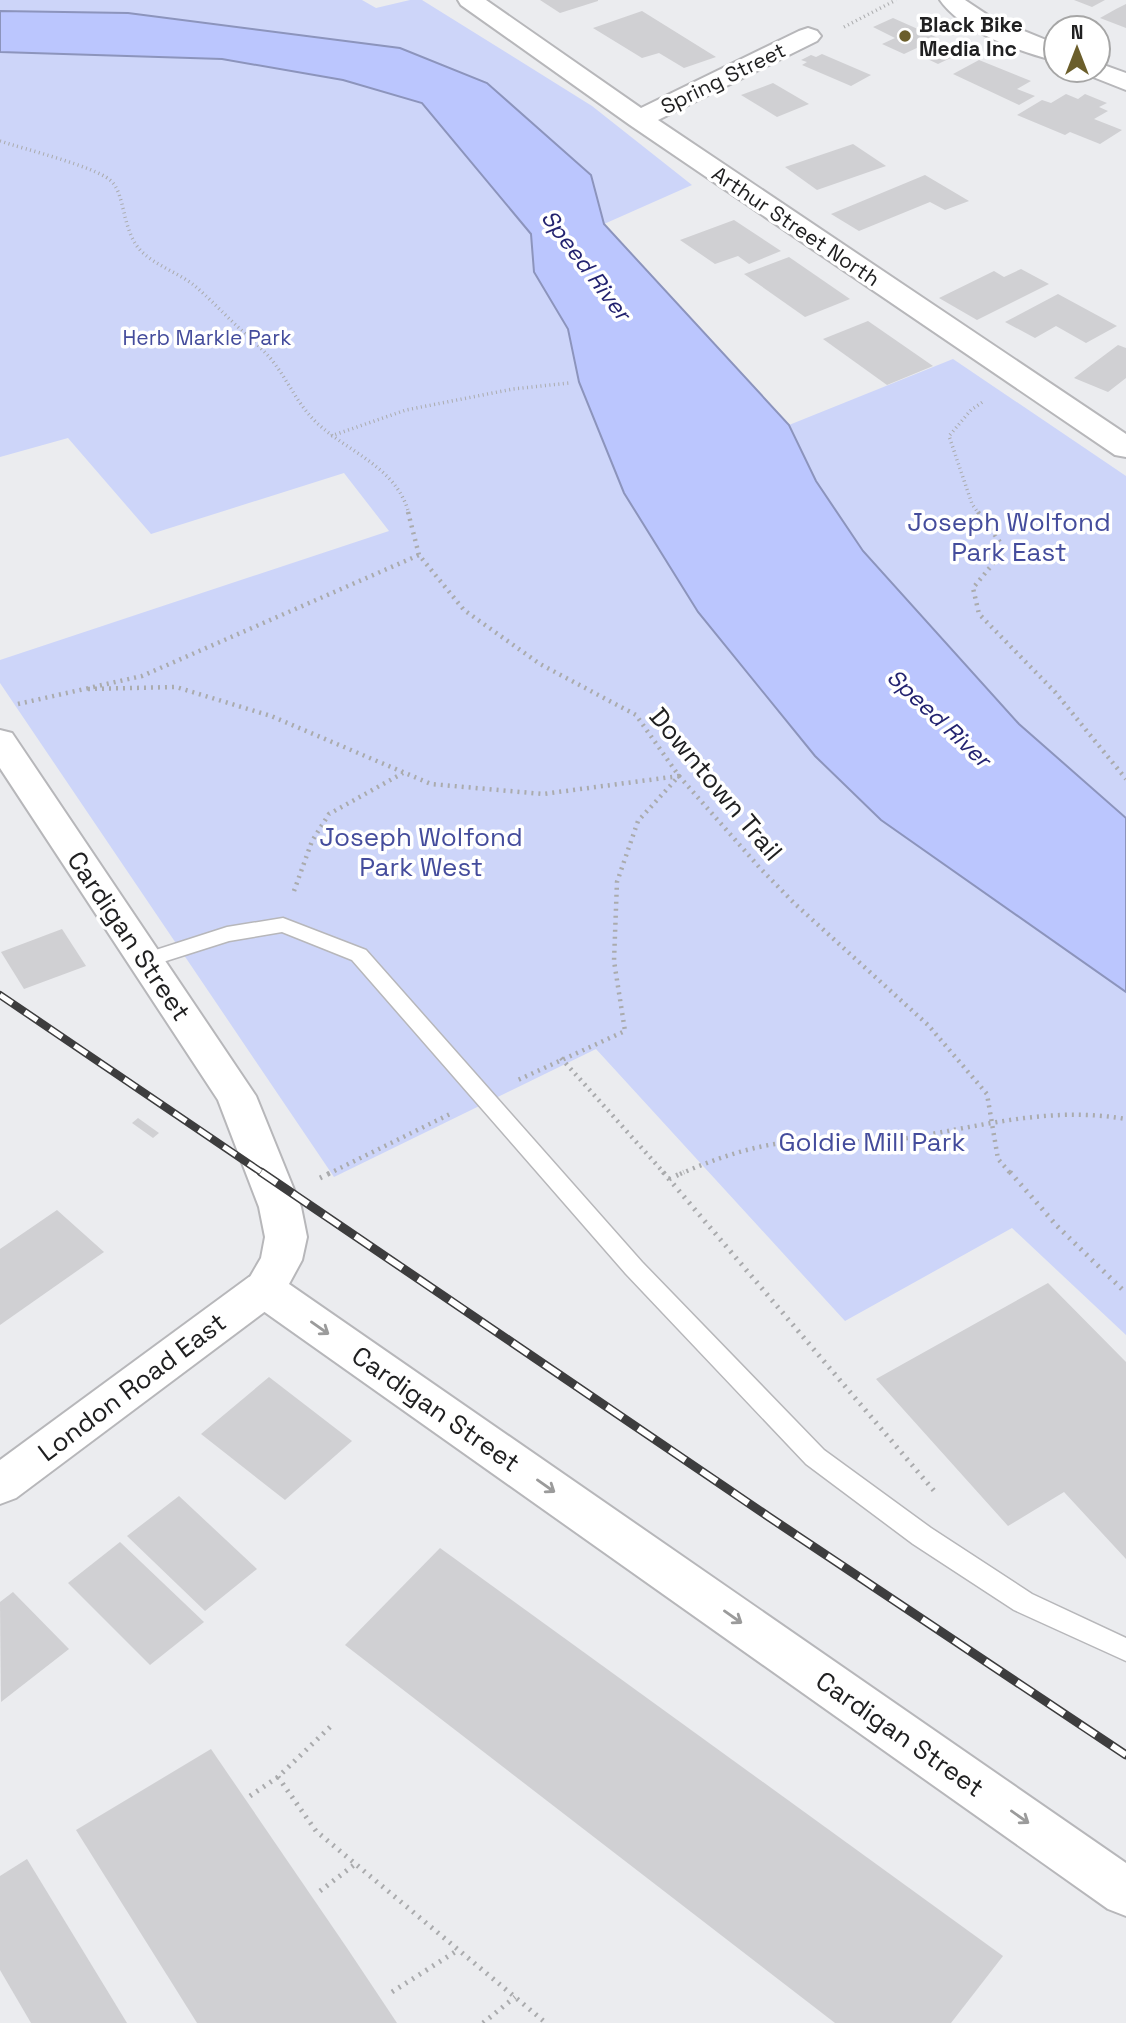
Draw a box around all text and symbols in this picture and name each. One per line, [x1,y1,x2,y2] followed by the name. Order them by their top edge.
[919,11,1023,62] place label: Black Bike Media Inc
[1042,14,1112,84] north arrow
[1071,20,1083,45] text: N
[897,28,913,44] marker: Black Bike Media Inc
[656,36,790,120] street label: Spring Street
[707,160,885,292] street label: Arthur Street North
[535,204,639,328] water label: Speed River
[122,324,292,351] park label: Herb Markle Park
[907,505,1111,569] park label: Joseph Wolfond Park East
[881,662,999,775] water label: Speed River
[642,700,790,868] street label: Downtown Trail
[319,820,523,884] park label: Joseph Wolfond Park West
[60,844,198,1028] street label: Cardigan Street
[778,1125,966,1159] park label: Goldie Mill Park
[31,1305,233,1469] street label: London Road East
[310,1321,329,1335] one-way arrow
[345,1338,527,1480] street label: Cardigan Street
[536,1479,555,1493] one-way arrow
[723,1610,742,1624] one-way arrow
[809,1663,991,1805] street label: Cardigan Street
[1009,1810,1029,1824] one-way arrow

